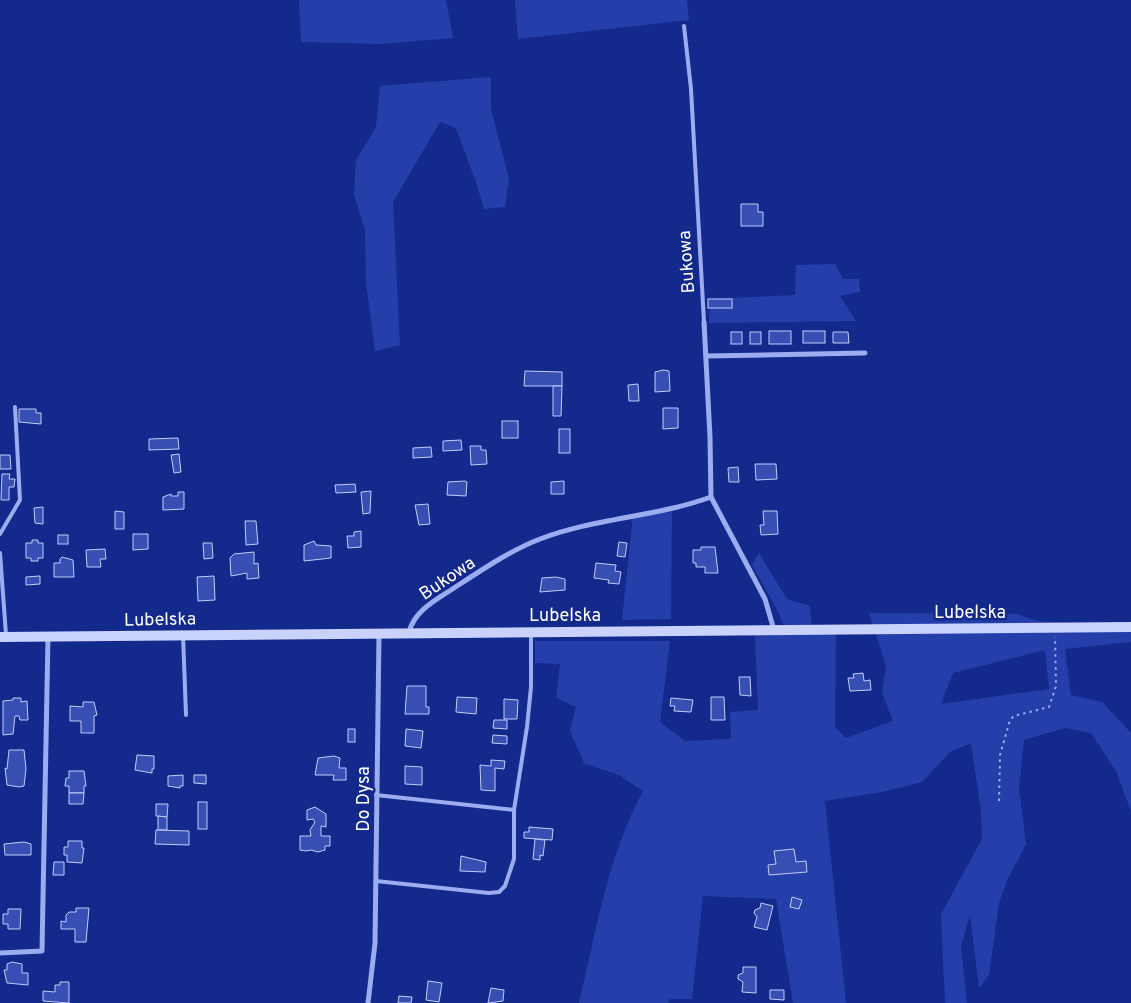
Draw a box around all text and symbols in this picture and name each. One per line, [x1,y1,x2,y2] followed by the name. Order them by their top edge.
[674,230,701,294] street label: Bukowa
[415,552,480,606] street label: Bukowa
[934,602,1006,625] street label: Lubelska
[529,605,601,628] street label: Lubelska
[124,608,196,633] street label: Lubelska
[353,766,376,832] street label: Do Dysa

